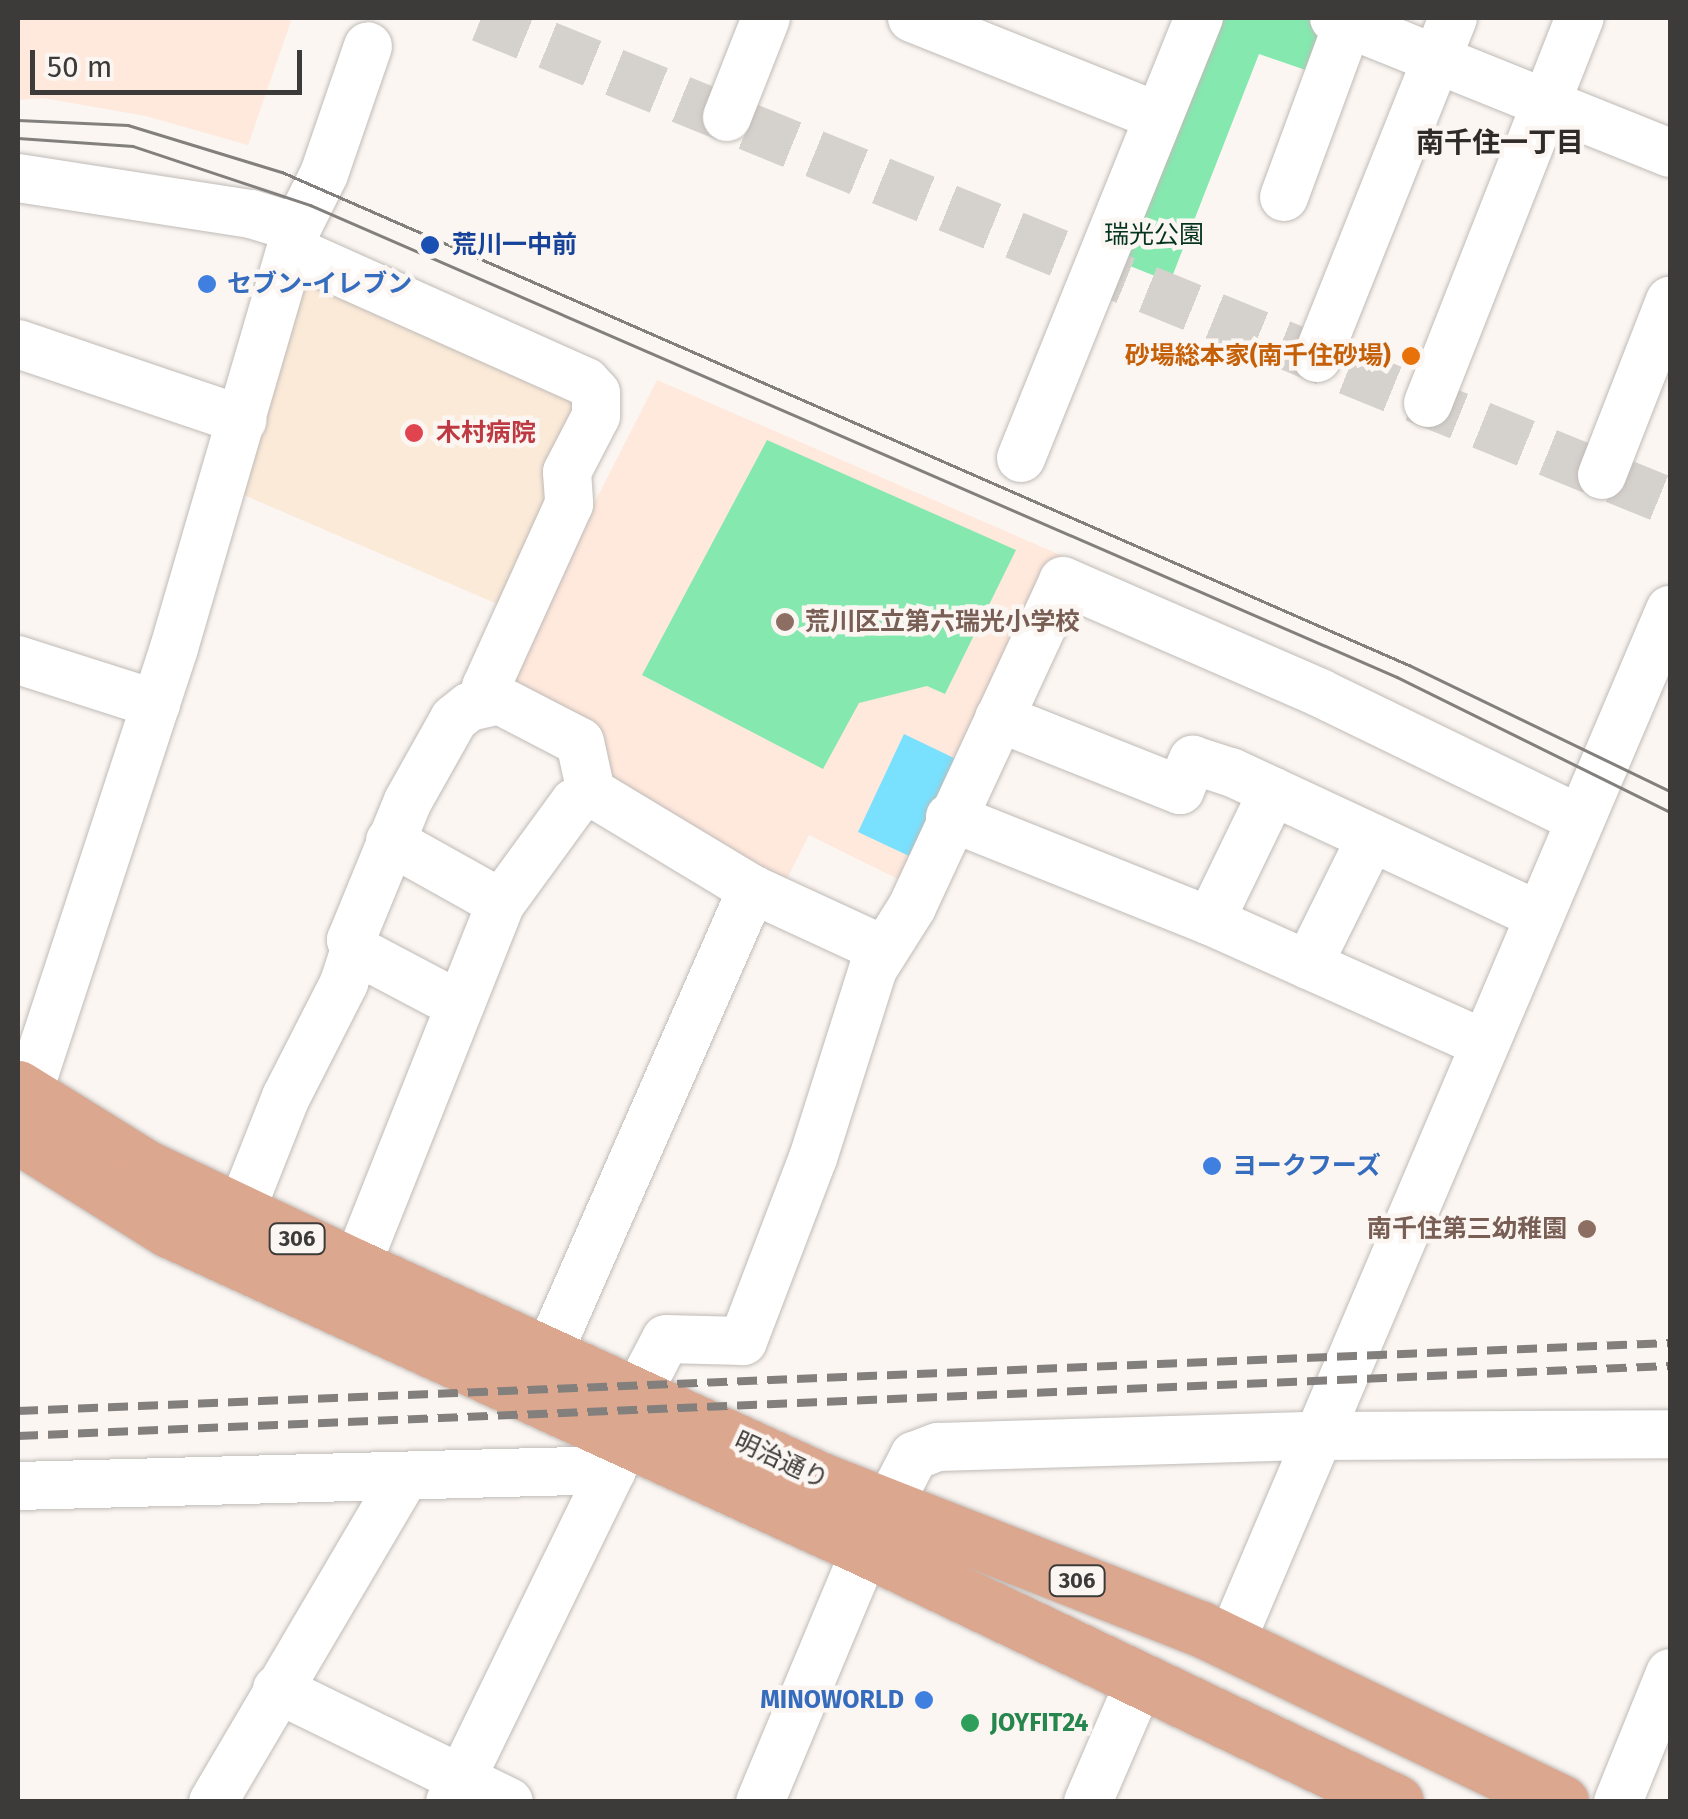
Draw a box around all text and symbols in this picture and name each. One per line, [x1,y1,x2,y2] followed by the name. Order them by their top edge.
[35,30,308,92] scale bar
[47,49,112,85] text: 50 m
[1416,126,1584,160] district label: 南千住一丁目
[1104,220,1204,250] park label: 瑞光公園
[452,230,577,260] place label: 荒川一中前
[417,232,443,258] marker: 荒川一中前
[227,269,412,299] place label: セブン-イレブン
[196,273,218,295] marker: セブン-イレブン
[1125,341,1391,371] place label: 砂場総本家(南千住砂場)
[1400,345,1422,367] marker: 砂場総本家(南千住砂場)
[436,418,536,448] place label: 木村病院
[401,420,427,446] marker: 木村病院
[805,607,1080,637] place label: 荒川区立第六瑞光小学校
[774,611,796,633] marker: 荒川区立第六瑞光小学校
[1232,1151,1382,1181] place label: ヨークフーズ
[1201,1155,1223,1177] marker: ヨークフーズ
[1367,1214,1567,1244] place label: 南千住第三幼稚園
[1576,1218,1598,1240] marker: 南千住第三幼稚園
[267,1222,327,1256] road number: 306
[729,1426,833,1496] street label: 明治通り
[1047,1564,1107,1598] road number: 306
[760,1685,904,1715] place label: MINOWORLD
[913,1689,935,1711] marker: MINOWORLD
[990,1708,1088,1738] place label: JOYFIT24
[959,1712,981,1734] marker: JOYFIT24

